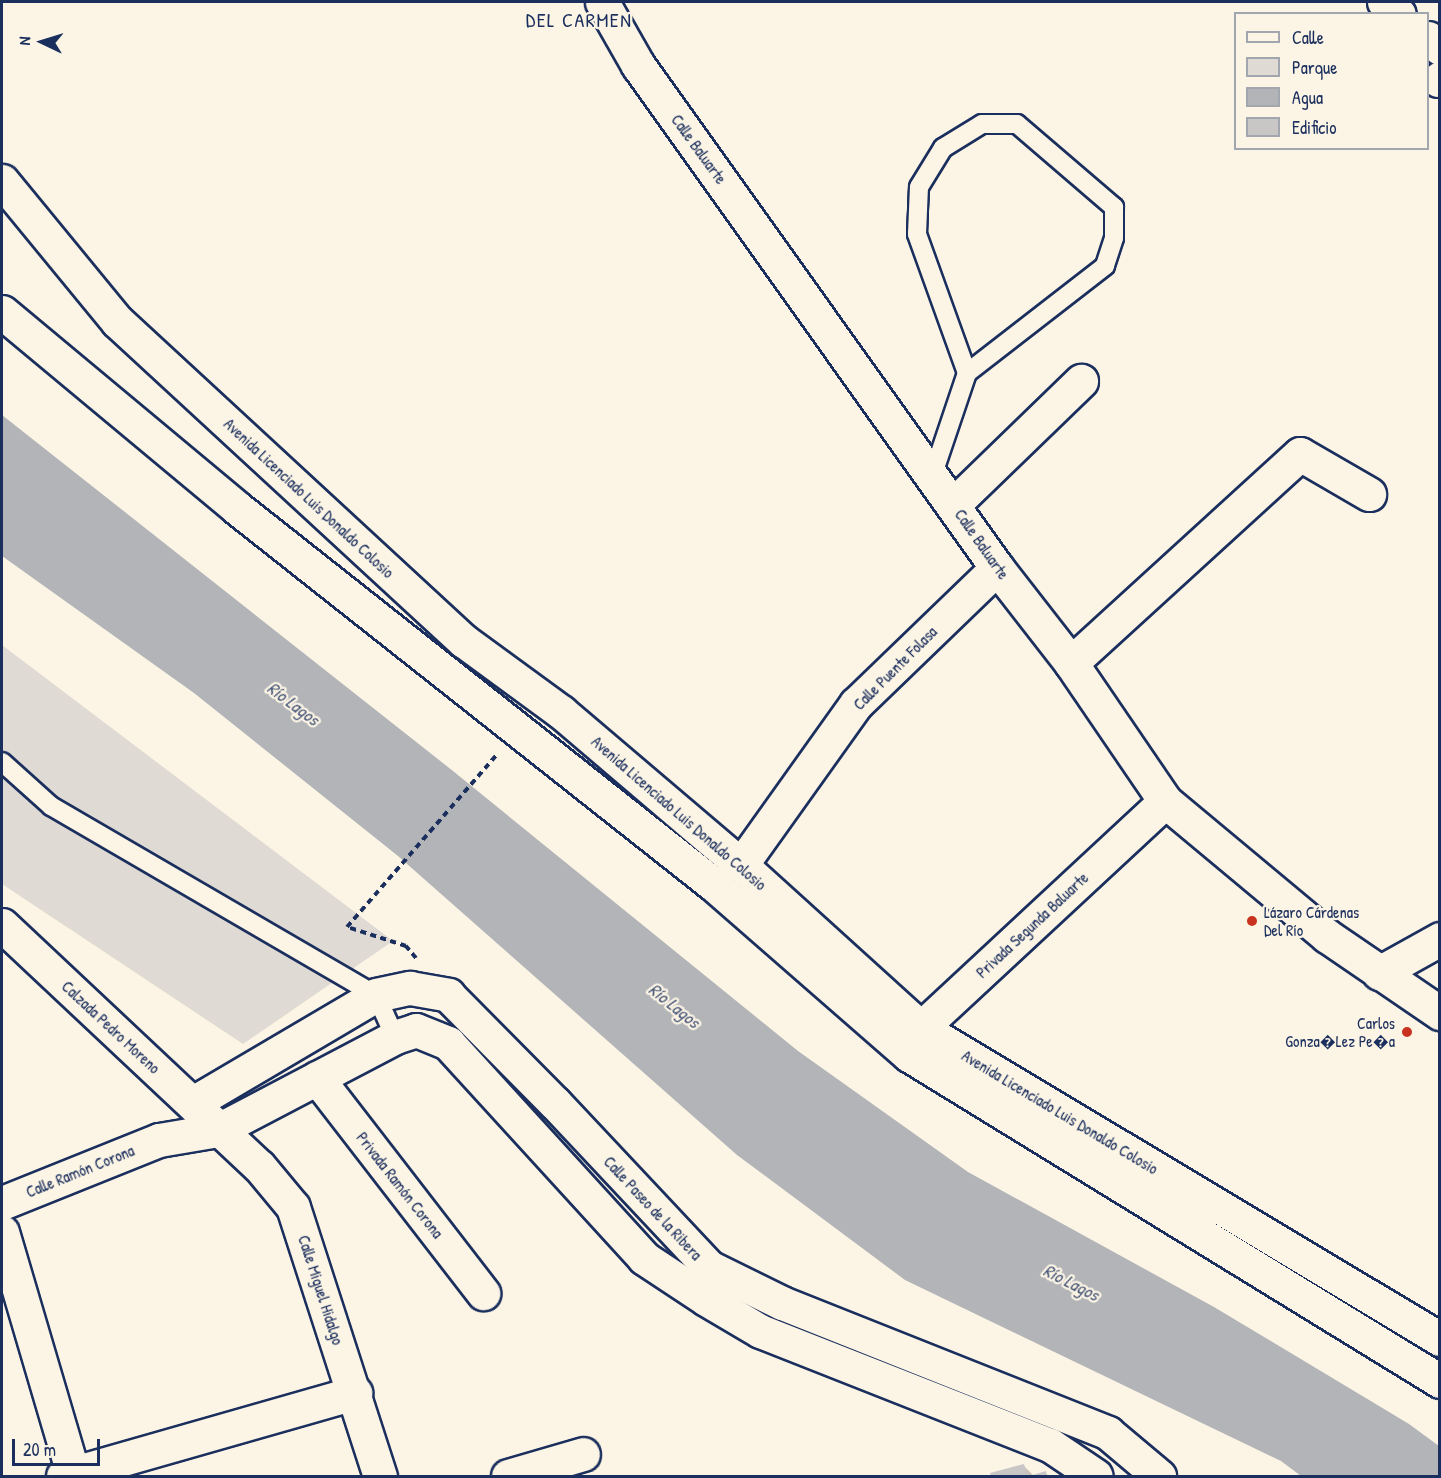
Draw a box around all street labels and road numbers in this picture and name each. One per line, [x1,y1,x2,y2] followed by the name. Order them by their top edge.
[667,110,731,188] street label: Calle Baluarte
[220,414,398,582] street label: Avenida Licenciado Luis Donaldo Colosio
[951,505,1013,583] street label: Calle Baluarte
[849,622,941,714] street label: Calle Puente Folasa
[588,732,770,894] street label: Avenida Licenciado Luis Donaldo Colosio
[972,868,1092,982] street label: Privada Segunda Baluarte
[58,977,164,1077] street label: Calzada Pedro Moreno
[958,1046,1162,1178] street label: Avenida Licenciado Luis Donaldo Colosio
[353,1128,447,1242] street label: Privada Ramón Corona
[23,1141,137,1201] street label: Calle Ramón Corona
[600,1152,706,1264] street label: Calle Paseo de la Ribera
[294,1233,348,1347] street label: Calle Miguel Hidalgo

